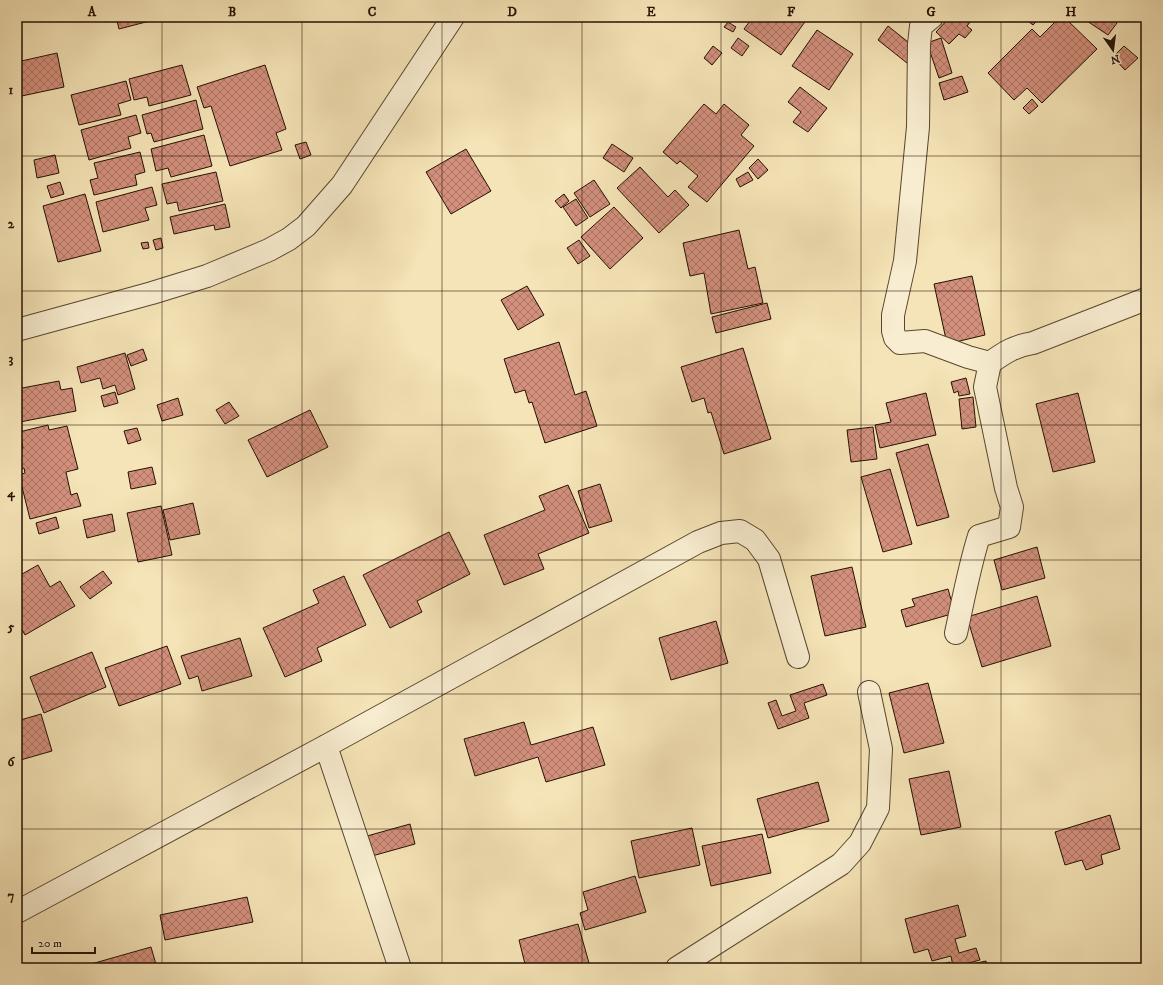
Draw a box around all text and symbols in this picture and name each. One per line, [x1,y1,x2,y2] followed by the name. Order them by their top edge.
[87,4,97,20] text: A
[228,4,236,20] text: B
[368,4,377,20] text: C
[507,4,517,20] text: D
[646,4,656,20] text: E
[787,4,796,20] text: F
[926,4,936,20] text: G
[1066,4,1077,20] text: H
[1093,30,1133,70] north arrow
[1109,51,1121,67] text: N
[9,82,14,98] text: 1
[8,216,15,232] text: 2
[9,351,14,367] text: 3
[6,485,15,502] text: 4
[7,619,15,635] text: 5
[8,754,16,770] text: 6
[8,888,15,904] text: 7
[32,929,95,955] scale bar
[38,936,62,951] text: 20 m

